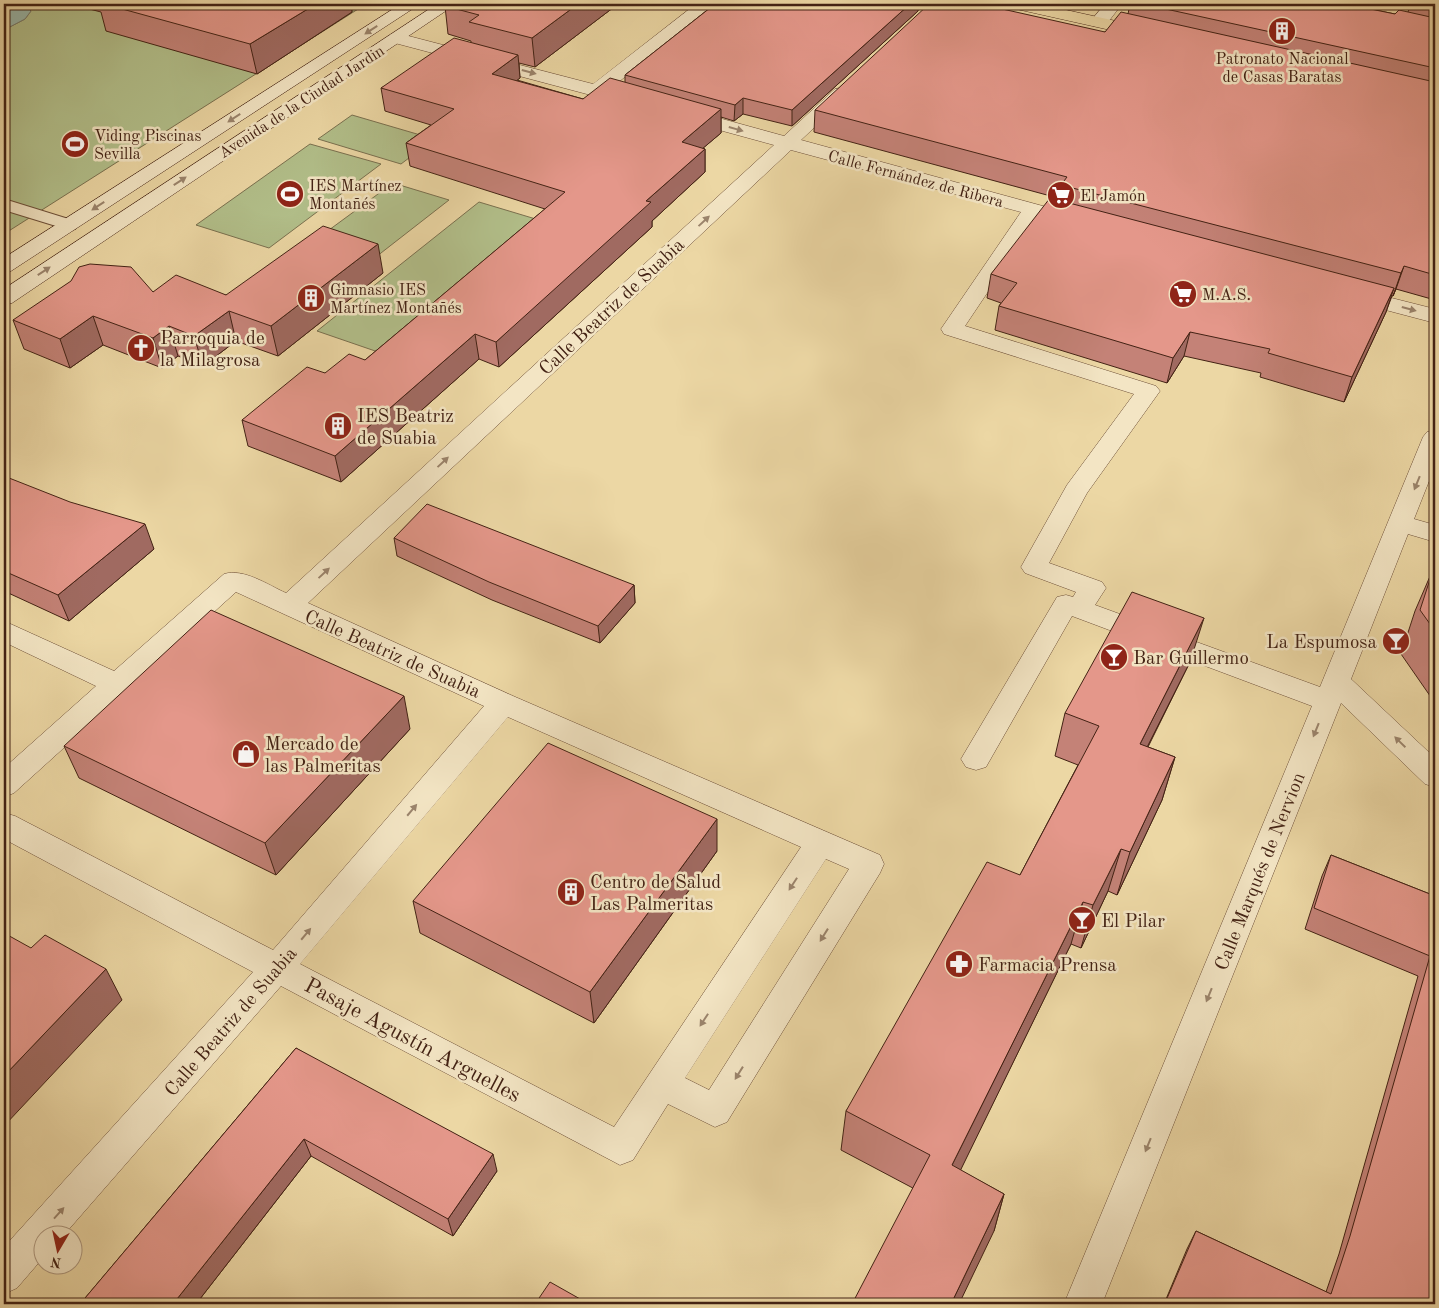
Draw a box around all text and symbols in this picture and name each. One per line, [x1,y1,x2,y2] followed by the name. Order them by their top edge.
[1267,16,1297,46] building icon: Patronato Nacional de Casas Baratas
[364,25,377,35] one-way arrow
[216,43,388,162] street label: Avenida de la Ciudad Jardin
[1215,52,1349,86] place label: Patronato Nacional de Casas Baratas
[521,68,536,76] one-way arrow
[227,113,241,123] one-way arrow
[728,126,743,134] one-way arrow
[60,129,90,159] sports icon: Viding Piscinas Sevilla
[94,129,201,163] place label: Viding Piscinas Sevilla
[826,149,1005,211] street label: Calle Fernández de Ribera
[173,176,187,186] one-way arrow
[275,179,305,209] sports icon: IES Martínez Montañés
[309,179,402,213] place label: IES Martínez Montañés
[1046,180,1076,210] supermarket icon: El Jamón
[1080,189,1146,205] place label: El Jamón
[91,202,104,211] one-way arrow
[697,215,709,227] one-way arrow
[537,236,689,380] street label: Calle Beatriz de Suabia
[38,266,51,275] one-way arrow
[1168,279,1198,309] supermarket icon: M.A.S.
[296,283,326,313] building icon: Gimnasio IES Martínez Montañés
[330,283,462,317] place label: Gimnasio IES Martínez Montañés
[1202,288,1251,304] place label: M.A.S.
[1401,305,1416,313] one-way arrow
[160,330,265,371] place label: Parroquia de la Milagrosa
[126,333,156,363] church icon: Parroquia de la Milagrosa
[357,408,454,449] place label: IES Beatriz de Suabia
[323,411,353,441] building icon: IES Beatriz de Suabia
[437,456,449,468] one-way arrow
[1413,475,1420,490] one-way arrow
[318,567,330,579] one-way arrow
[301,608,483,703] street label: Calle Beatriz de Suabia
[1381,626,1411,656] bar icon: La Espumosa
[1266,634,1378,653] place label: La Espumosa
[1099,642,1129,672] bar icon: Bar Guillermo
[1133,650,1249,669] place label: Bar Guillermo
[1312,723,1320,738] one-way arrow
[265,736,381,777] place label: Mercado de las Palmeritas
[1394,736,1406,748] one-way arrow
[231,739,261,769] shop icon: Mercado de las Palmeritas
[1213,770,1310,974] street label: Calle Marqués de Nervion
[406,804,417,817] one-way arrow
[590,874,721,915] place label: Centro de Salud Las Palmeritas
[556,877,586,907] building icon: Centro de Salud Las Palmeritas
[788,877,798,890] one-way arrow
[1067,905,1097,935] bar icon: El Pilar
[1101,913,1165,932] place label: El Pilar
[301,927,312,940] one-way arrow
[820,929,829,942] one-way arrow
[162,944,302,1101] street label: Calle Beatriz de Suabia
[944,949,974,979] pharmacy icon: Farmacia Prensa
[978,957,1117,976] place label: Farmacia Prensa
[300,974,524,1107] street label: Pasaje Agustín Arguelles
[1205,987,1213,1002] one-way arrow
[699,1013,709,1026] one-way arrow
[734,1067,743,1080] one-way arrow
[1144,1138,1152,1153] one-way arrow
[54,1206,65,1219] one-way arrow
[32,1226,82,1276] north arrow
[49,1254,63,1270] text: N

